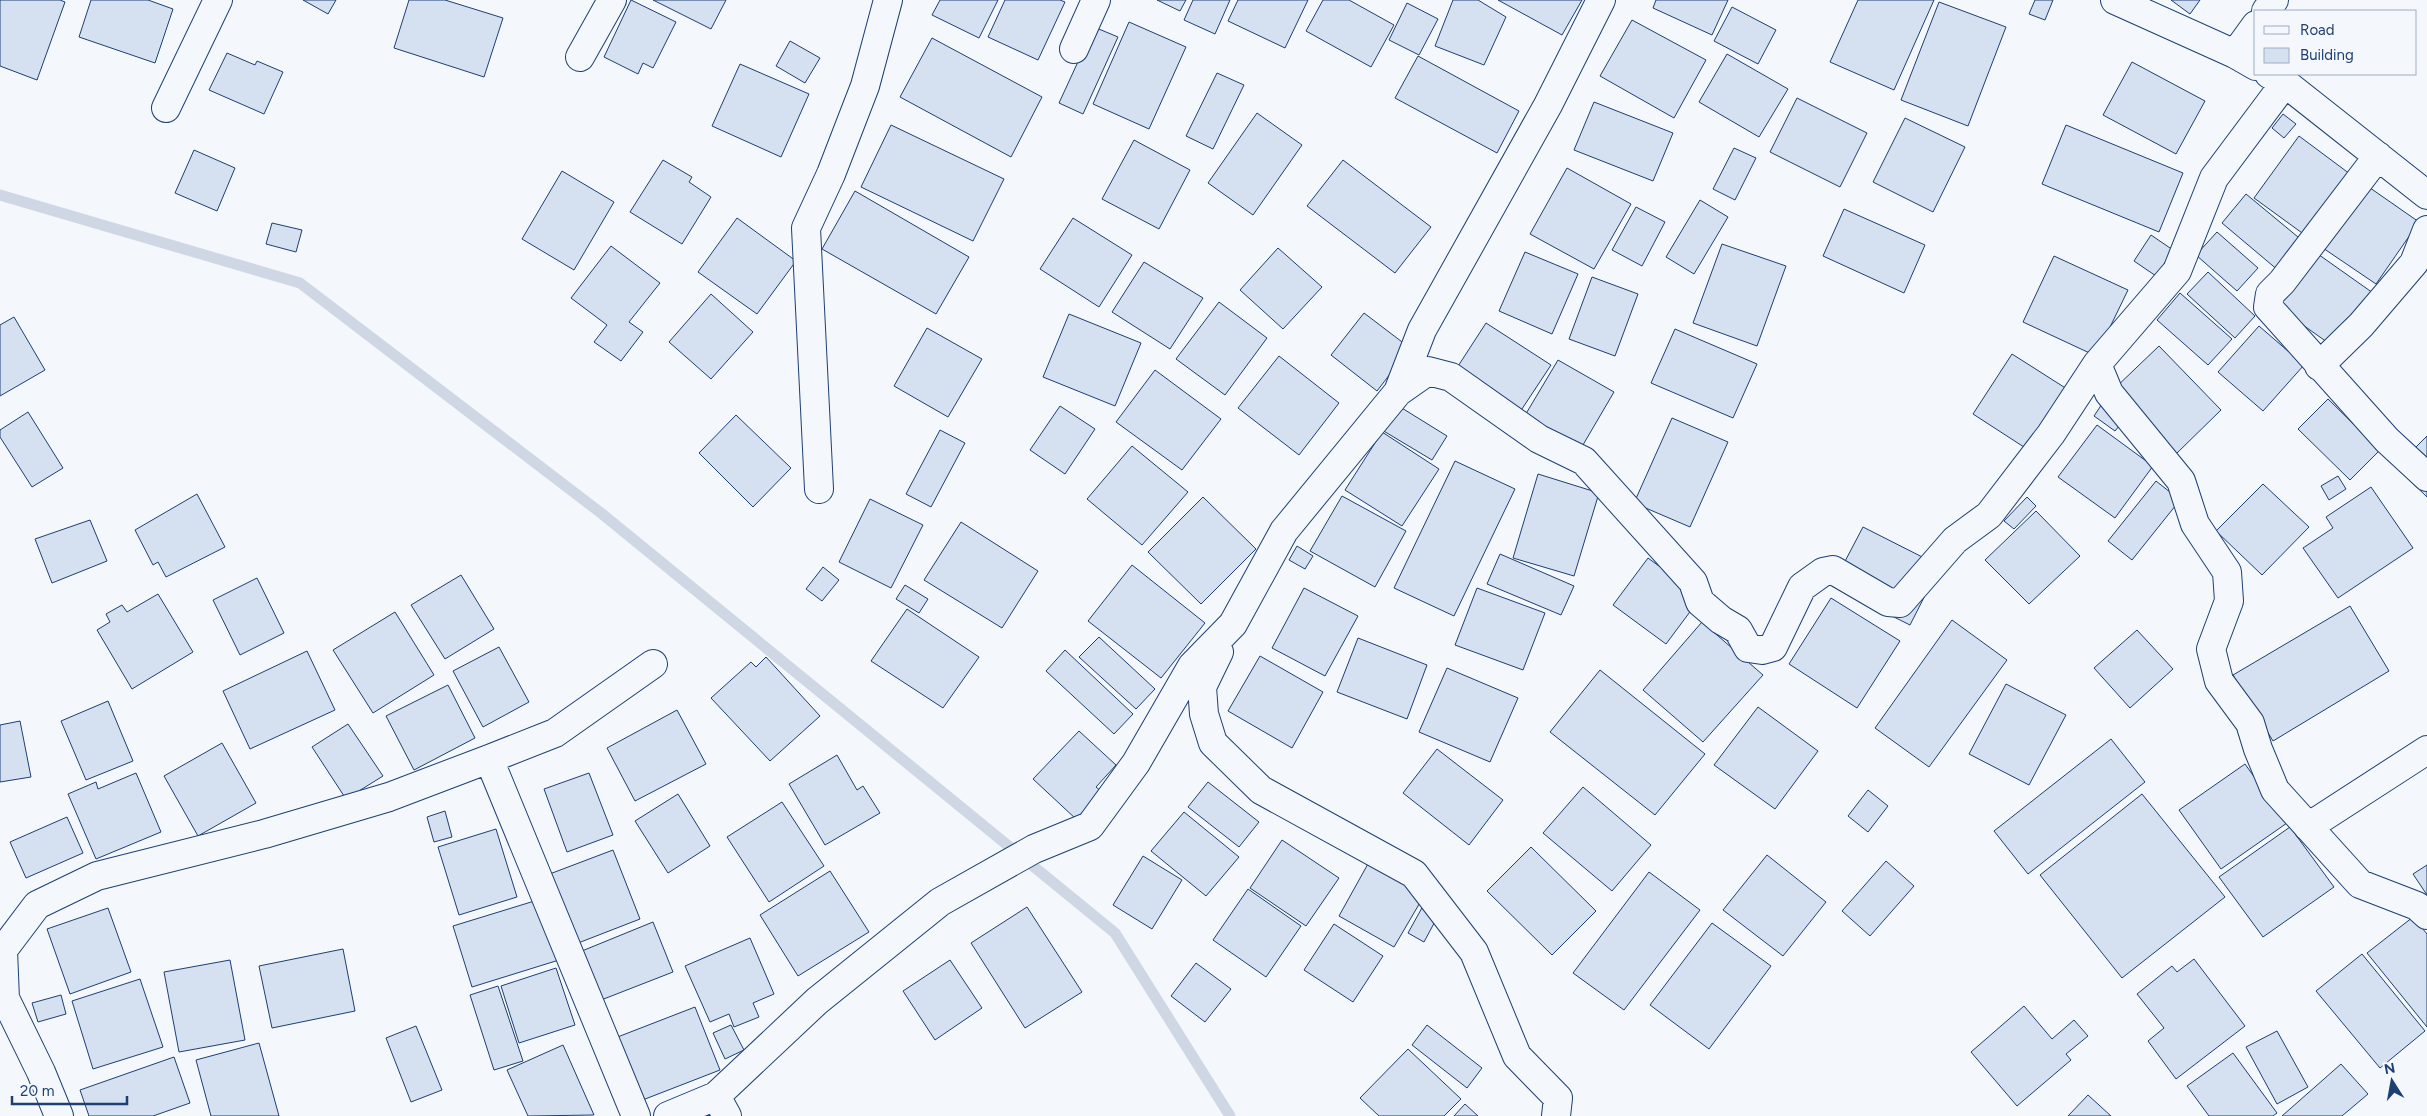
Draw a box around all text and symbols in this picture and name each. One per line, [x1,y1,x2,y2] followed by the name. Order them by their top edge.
[2254,10,2417,75] legend
[2300,21,2335,39] text: Road
[2300,46,2354,64] text: Building
[2367,1056,2417,1106] north arrow
[2383,1059,2397,1078] text: N
[12,1074,128,1106] scale bar
[20,1082,54,1100] text: 20 m

